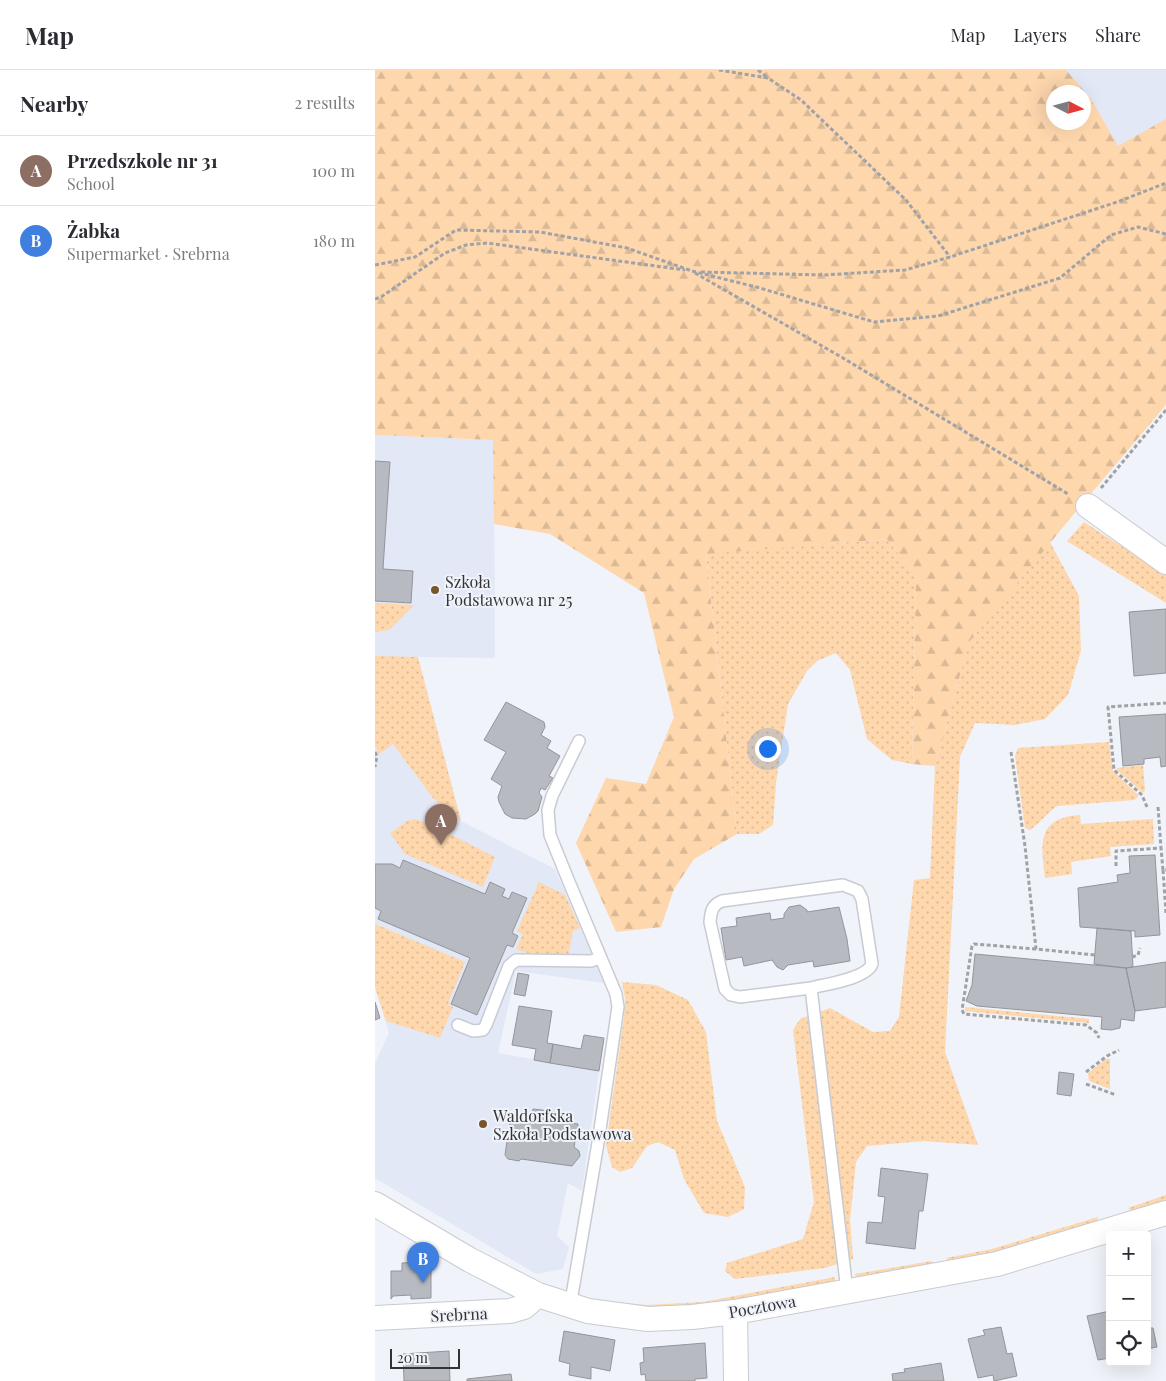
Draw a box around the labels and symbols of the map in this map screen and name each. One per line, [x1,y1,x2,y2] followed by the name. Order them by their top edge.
[1046,85,1091,130] north arrow
[445,571,572,610] place label: Szkoła Podstawowa nr 25
[429,584,441,596] marker: Szkoła Podstawowa nr 25
[755,736,781,762] your location
[425,804,457,845] pin: A
[492,1105,632,1144] place label: Waldorfska Szkoła Podstawowa
[477,1118,489,1130] marker: Waldorfska Szkoła Podstawowa
[407,1242,439,1283] pin: B
[727,1290,797,1322] street label: Pocztowa
[430,1302,488,1326] street label: Srebrna
[390,1346,460,1369] scale bar

